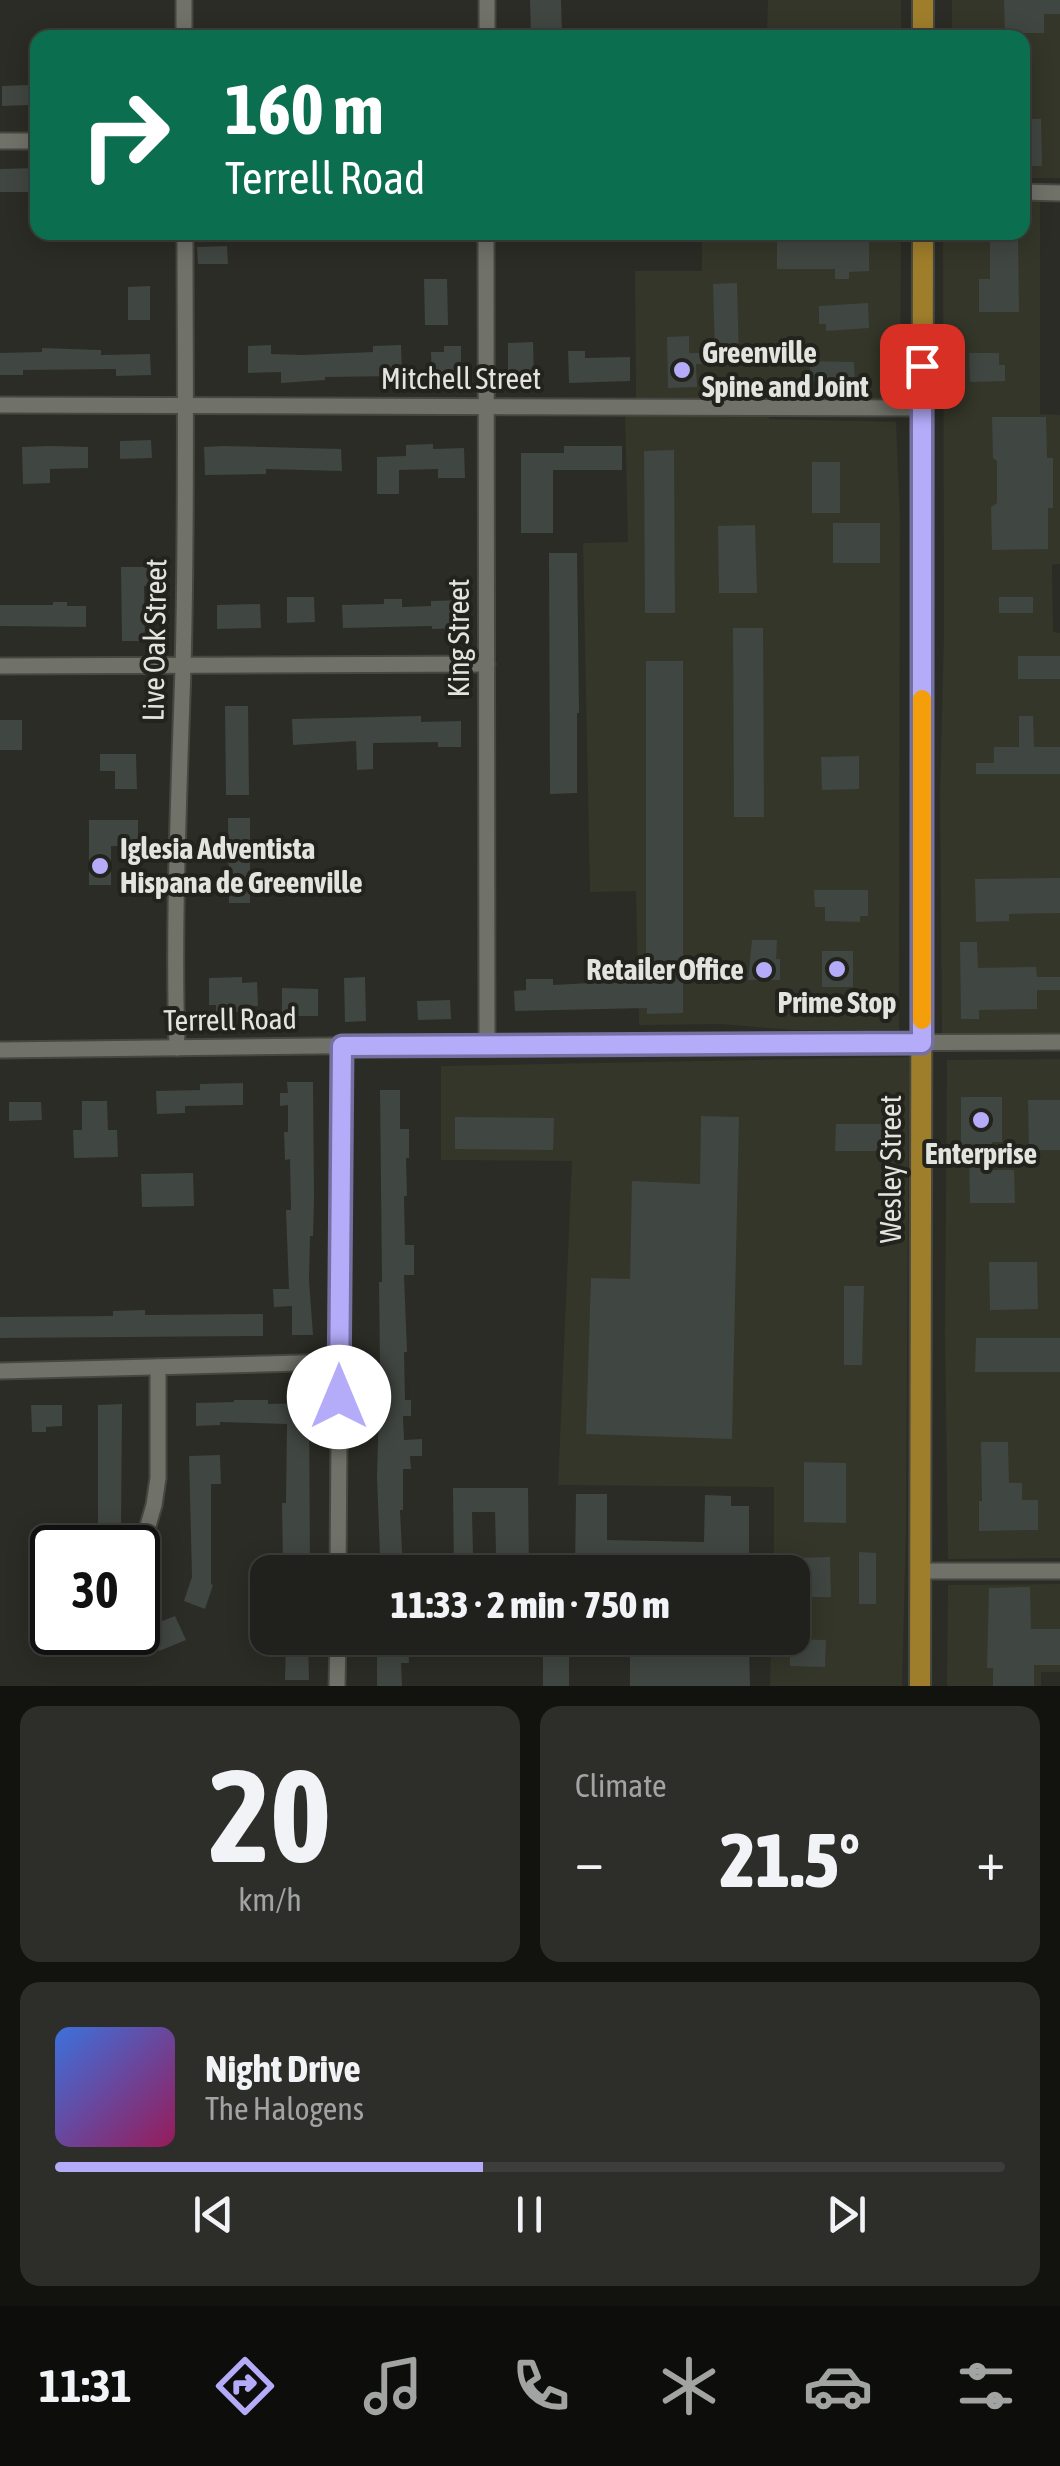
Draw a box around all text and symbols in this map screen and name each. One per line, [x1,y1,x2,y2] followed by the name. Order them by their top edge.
[225,69,384,149] text: 160 m
[60,70,190,200] icon: right
[225,152,425,204] text: Terrell Road
[880,324,965,409] pin
[702,335,869,403] place label: Greenville Spine and Joint
[895,339,950,394] icon: arrive
[671,359,693,381] marker: Greenville Spine and Joint
[381,361,541,395] street label: Mitchell Street
[136,558,172,722] street label: Live Oak Street
[441,579,475,697] street label: King Street
[120,831,363,899] place label: Iglesia Adventista Hispana de Greenville
[89,855,111,877] marker: Iglesia Adventista Hispana de Greenville
[586,952,744,986] place label: Retailer Office
[826,958,848,980] marker: Prime Stop
[753,959,775,981] marker: Retailer Office
[777,985,897,1019] place label: Prime Stop
[163,1001,297,1037] street label: Terrell Road
[873,1095,907,1243] street label: Wesley Street
[970,1109,992,1131] marker: Enterprise
[925,1136,1037,1170] place label: Enterprise
[287,1345,391,1449] position arrow
[30,1525,160,1655] speed limit sign: 30
[390,1583,670,1626] text: 11:33 · 2 min · 750 m
[209,1741,331,1890] text: 20
[575,1767,667,1804] text: Climate
[720,1817,860,1903] text: 21.5°
[575,1829,604,1892] text: −
[976,1829,1005,1892] text: +
[238,1881,302,1918] text: km/h
[205,2047,361,2090] text: Night Drive
[205,2090,364,2127] text: The Halogens
[186,2187,241,2242] icon: previous
[502,2187,557,2242] icon: pause
[819,2187,874,2242] icon: next
[210,2351,280,2421] icon: directions
[358,2351,428,2421] icon: music
[506,2351,576,2421] icon: phone
[654,2351,724,2421] icon: climate
[803,2351,873,2421] icon: car
[951,2351,1021,2421] icon: filters
[39,2360,132,2412] text: 11:31

